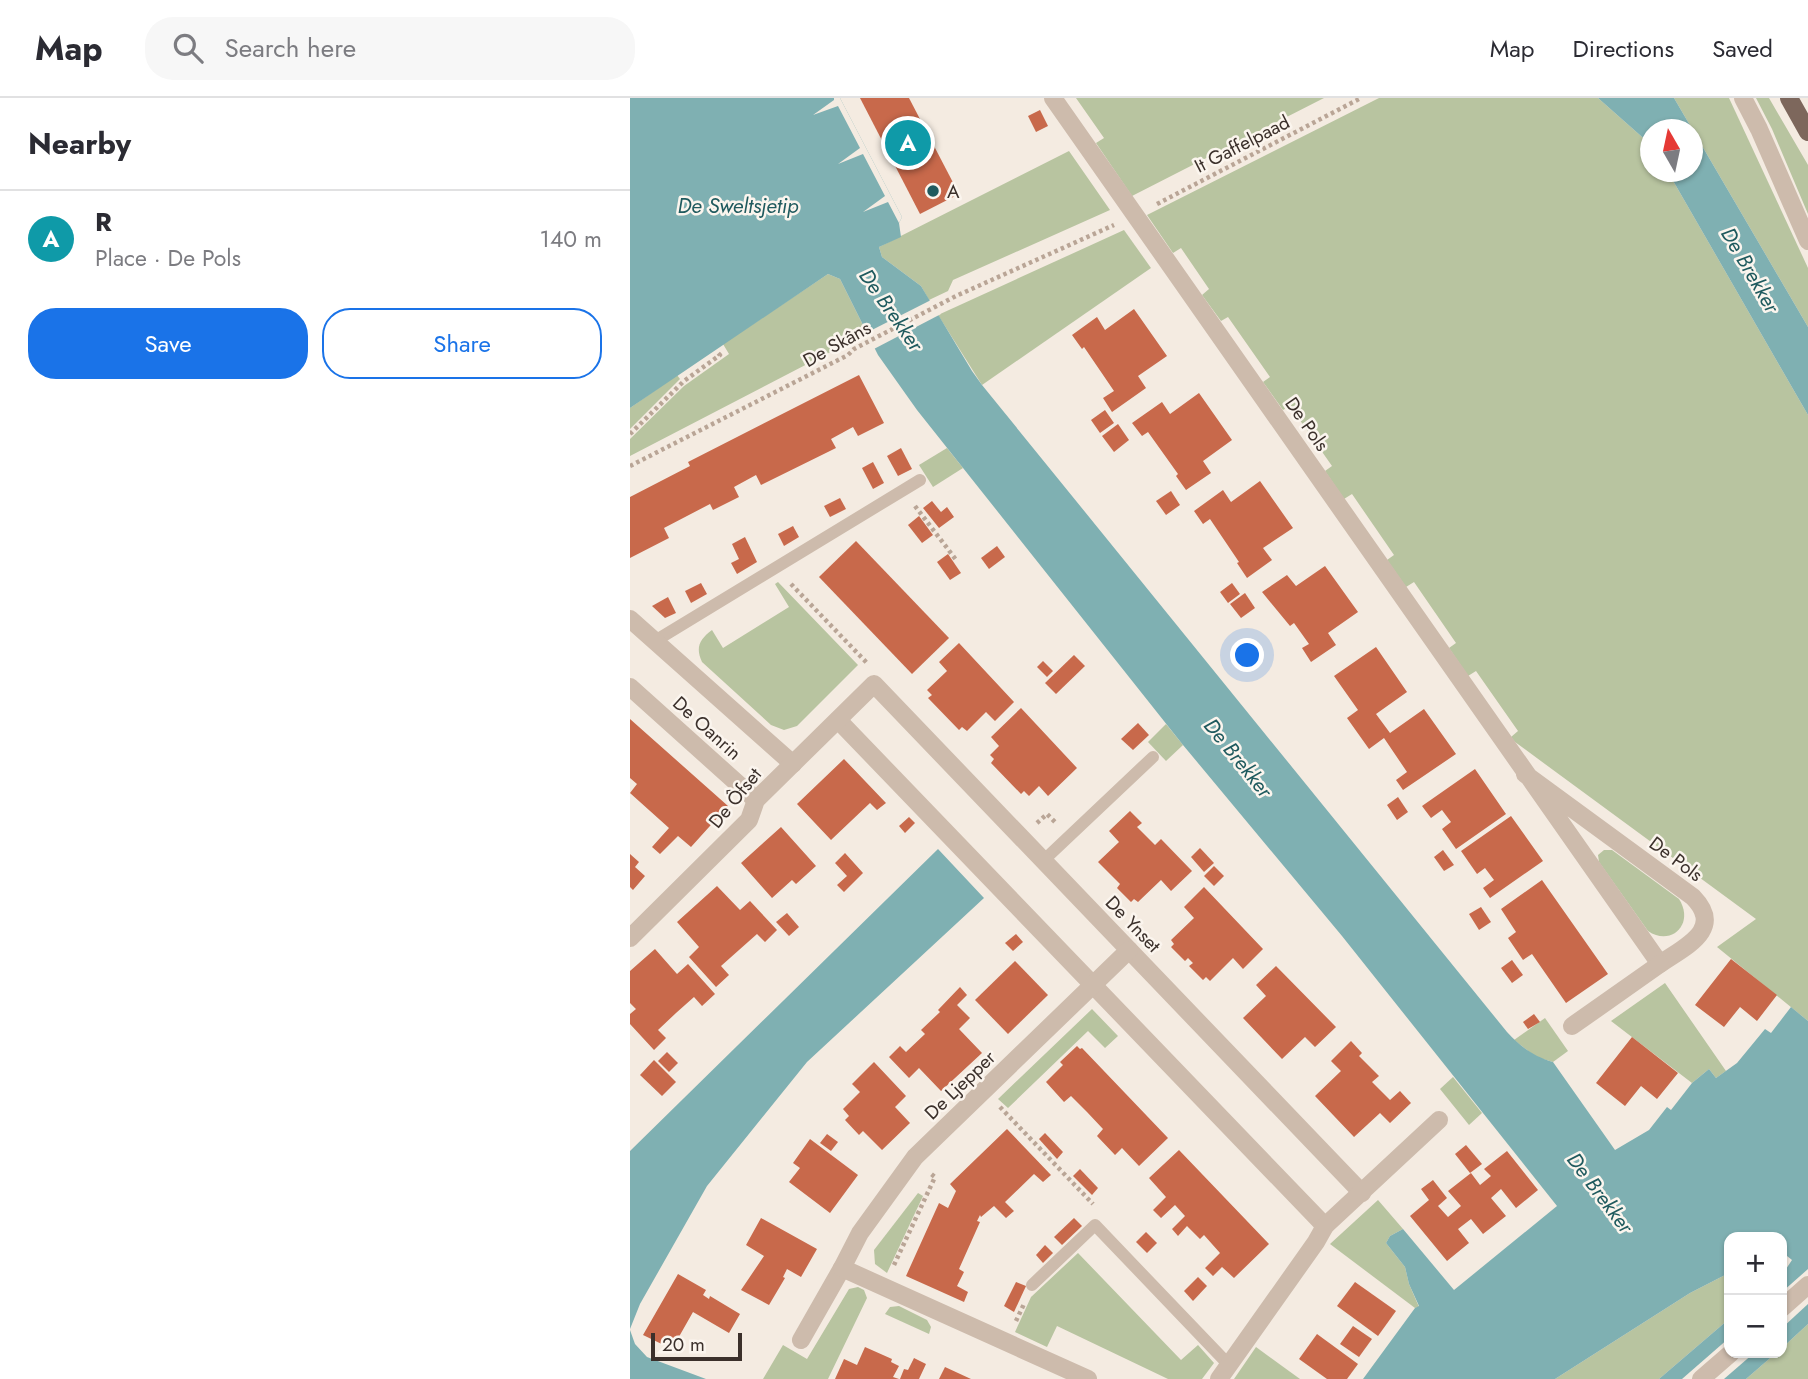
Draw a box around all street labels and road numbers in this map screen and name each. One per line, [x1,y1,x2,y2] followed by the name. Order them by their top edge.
[1190,108,1294,180] street label: It Gaffelpaad
[798,314,876,374] street label: De Skâns
[1279,391,1336,457] street label: De Pols
[667,690,747,766] street label: De Oanrin
[702,762,768,834] street label: De Ôfset
[1644,830,1709,888] street label: De Pols
[1099,890,1167,959] street label: De Ynset
[918,1044,1002,1126] street label: De Ljepper

